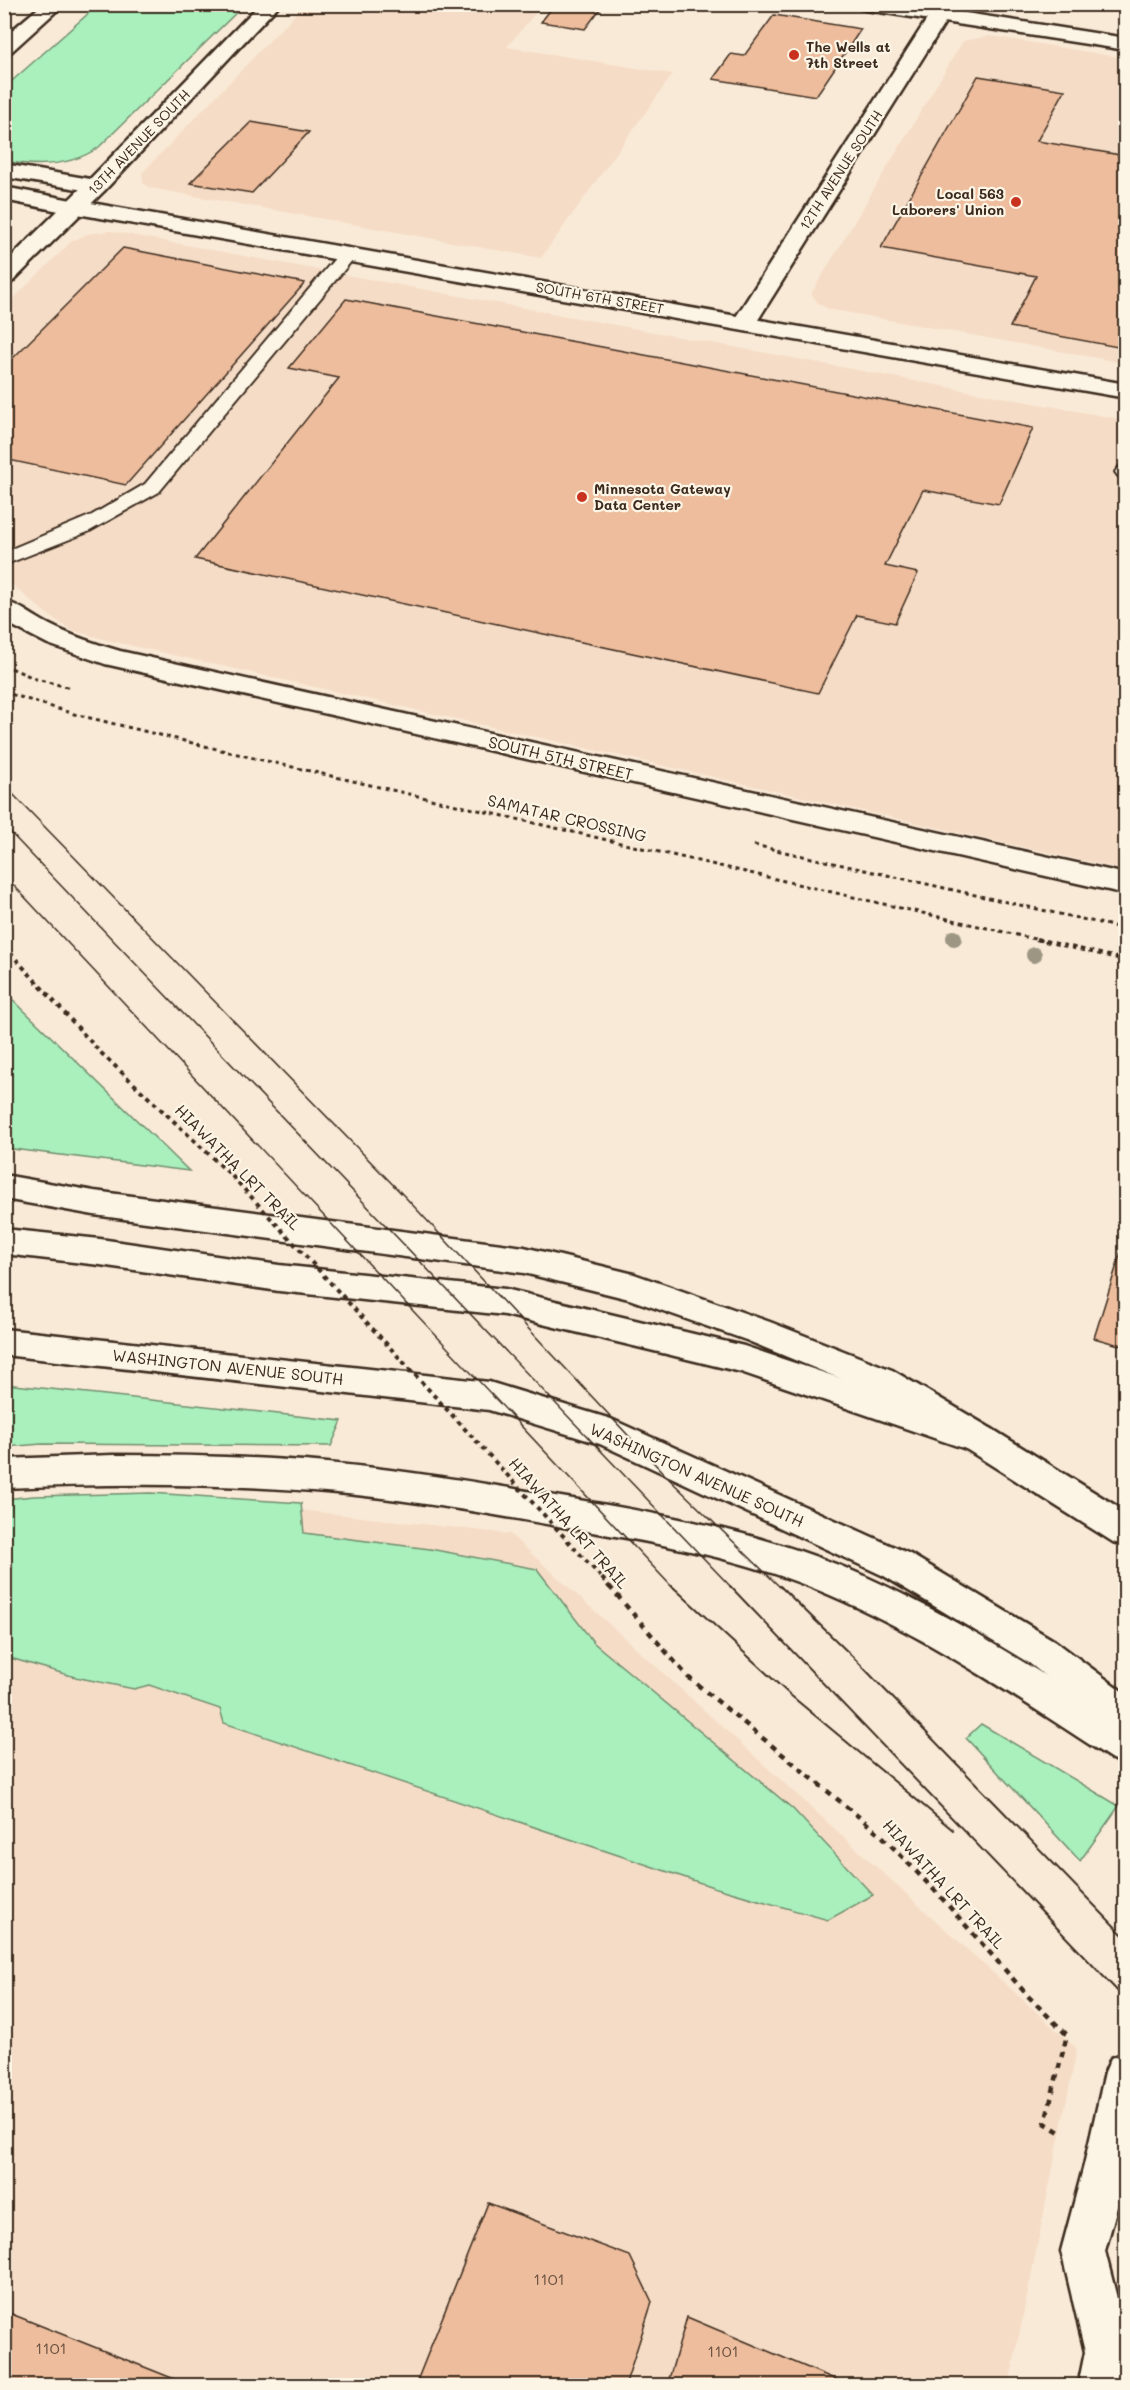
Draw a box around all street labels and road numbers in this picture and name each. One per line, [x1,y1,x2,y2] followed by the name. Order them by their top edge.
[83,85,194,198] street label: 13TH AVENUE SOUTH
[795,106,886,233] street label: 12TH AVENUE SOUTH
[535,277,666,318] street label: SOUTH 6TH STREET
[487,731,636,784] street label: SOUTH 5TH STREET
[486,789,649,846] street label: SAMATAR CROSSING
[171,1099,306,1234] street label: HIAWATHA LRT TRAIL
[111,1344,345,1389] street label: WASHINGTON AVENUE SOUTH
[587,1418,808,1531] street label: WASHINGTON AVENUE SOUTH
[505,1453,634,1593] street label: HIAWATHA LRT TRAIL
[879,1815,1010,1953] street label: HIAWATHA LRT TRAIL

